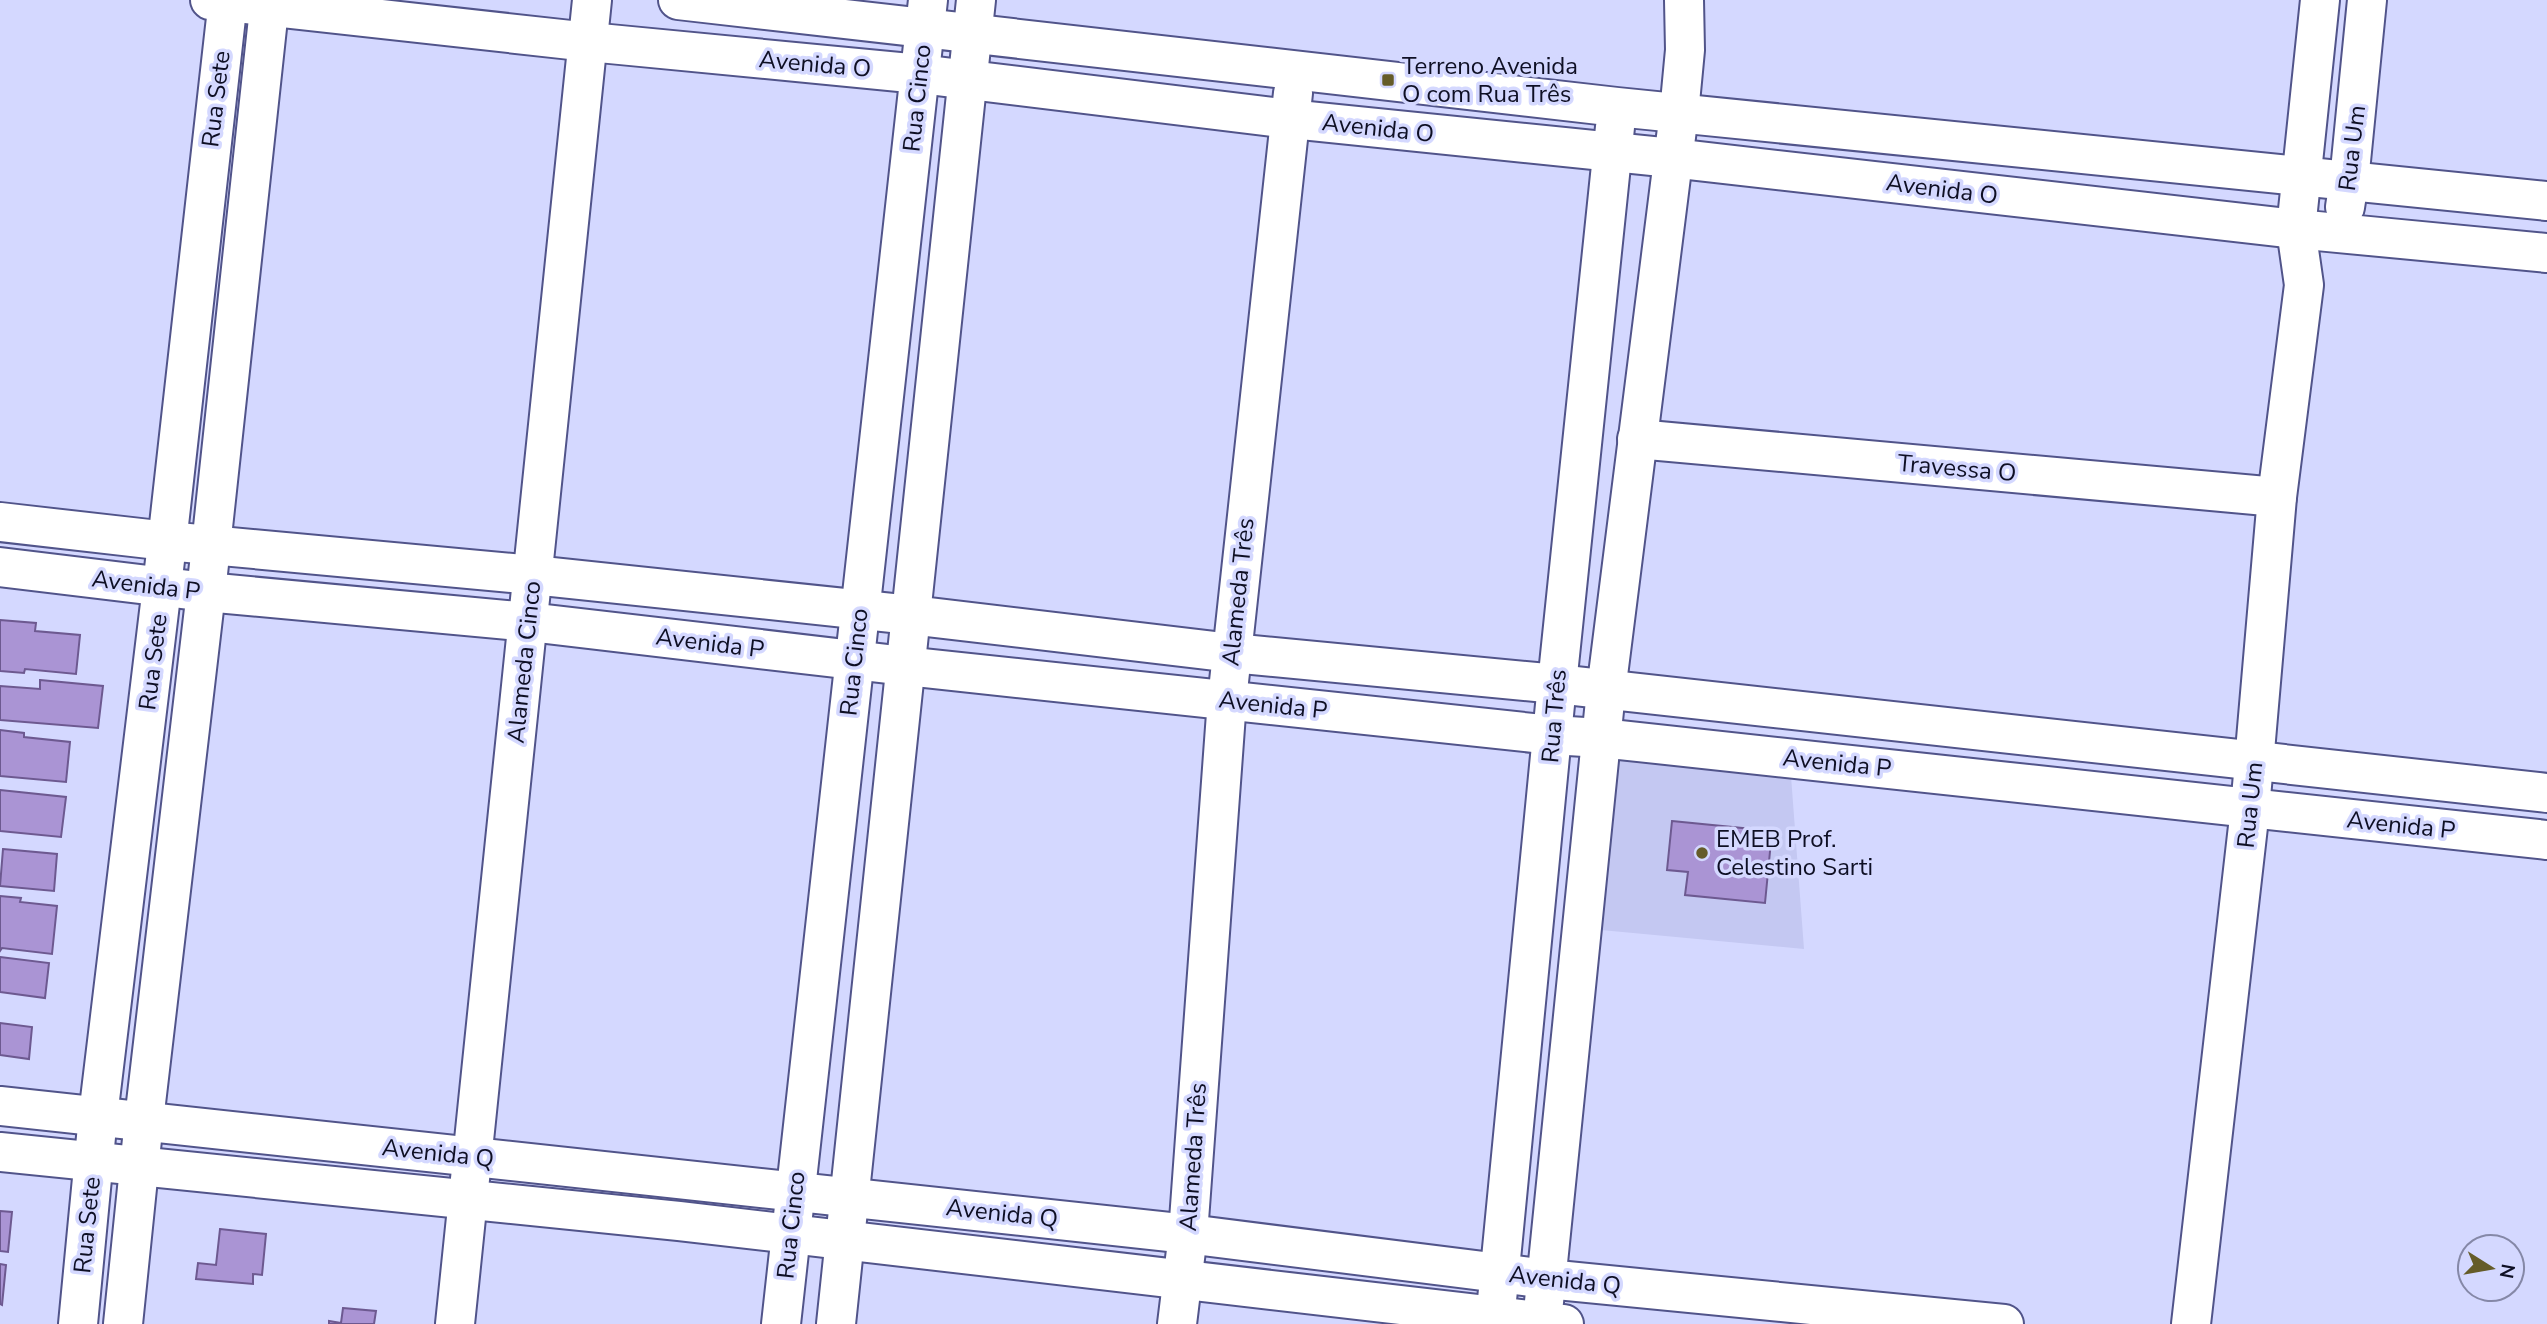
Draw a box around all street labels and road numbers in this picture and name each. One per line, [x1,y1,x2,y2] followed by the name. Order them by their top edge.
[758,43,872,85] street label: Avenida O
[895,43,939,153] street label: Rua Cinco
[194,49,238,149] street label: Rua Sete
[2331,103,2373,193] street label: Rua Um
[1320,106,1436,150] street label: Avenida O
[1884,166,2000,212] street label: Avenida O
[1896,447,2018,489] street label: Travessa O
[1214,516,1262,668] street label: Alameda Três
[90,562,202,608] street label: Avenida P
[500,579,548,745] street label: Alameda Cinco
[832,607,876,717] street label: Rua Cinco
[131,612,175,712] street label: Rua Sete
[654,620,766,666] street label: Avenida P
[1534,668,1574,764] street label: Rua Três
[1217,683,1329,727] street label: Avenida P
[1781,741,1893,785] street label: Avenida P
[2230,760,2270,850] street label: Rua Um
[2345,803,2457,847] street label: Avenida P
[1172,1082,1214,1232] street label: Alameda Três
[380,1131,496,1175] street label: Avenida Q
[769,1170,813,1280] street label: Rua Cinco
[66,1175,108,1275] street label: Rua Sete
[944,1191,1060,1235] street label: Avenida Q
[1507,1258,1623,1302] street label: Avenida Q

